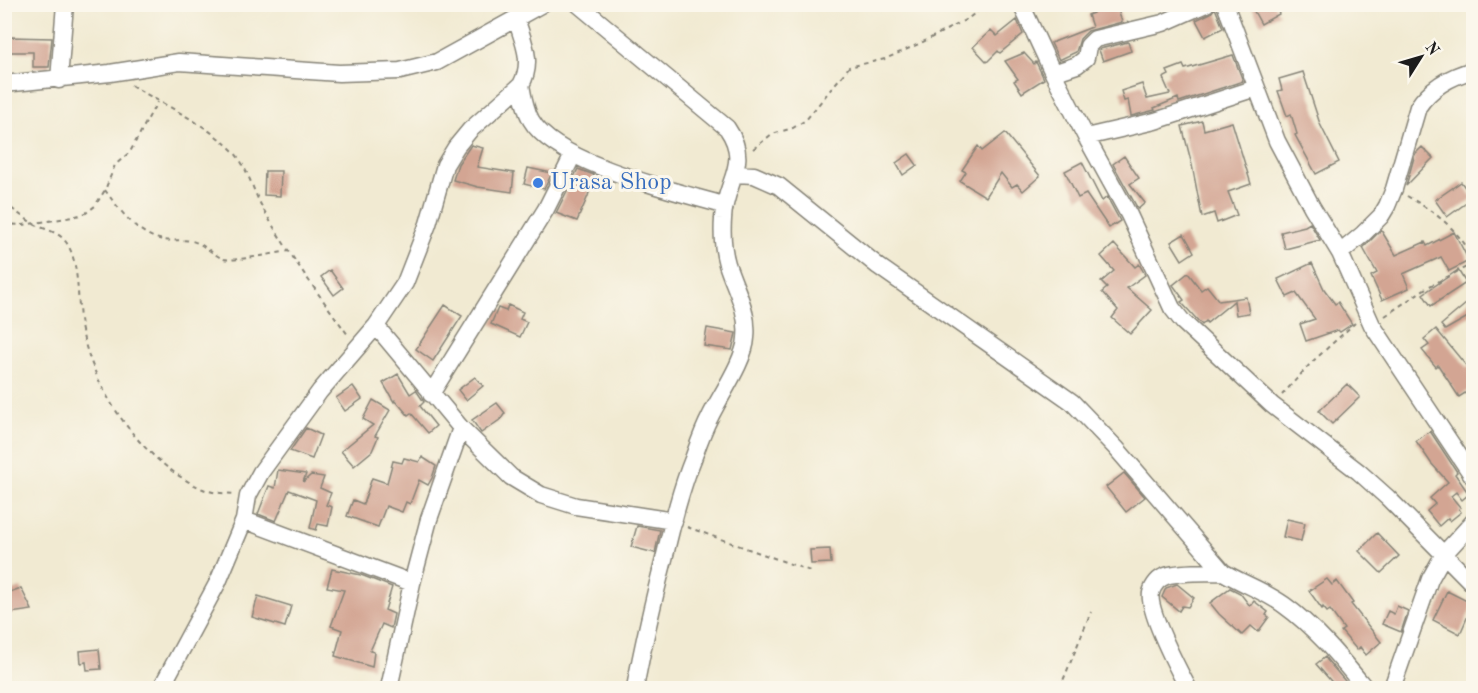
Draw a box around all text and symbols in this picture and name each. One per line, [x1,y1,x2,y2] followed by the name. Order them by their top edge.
[1391,27,1451,87] north arrow
[1421,39,1442,59] text: N
[550,171,672,195] place label: Urasa Shop
[531,176,545,190] marker: Urasa Shop

